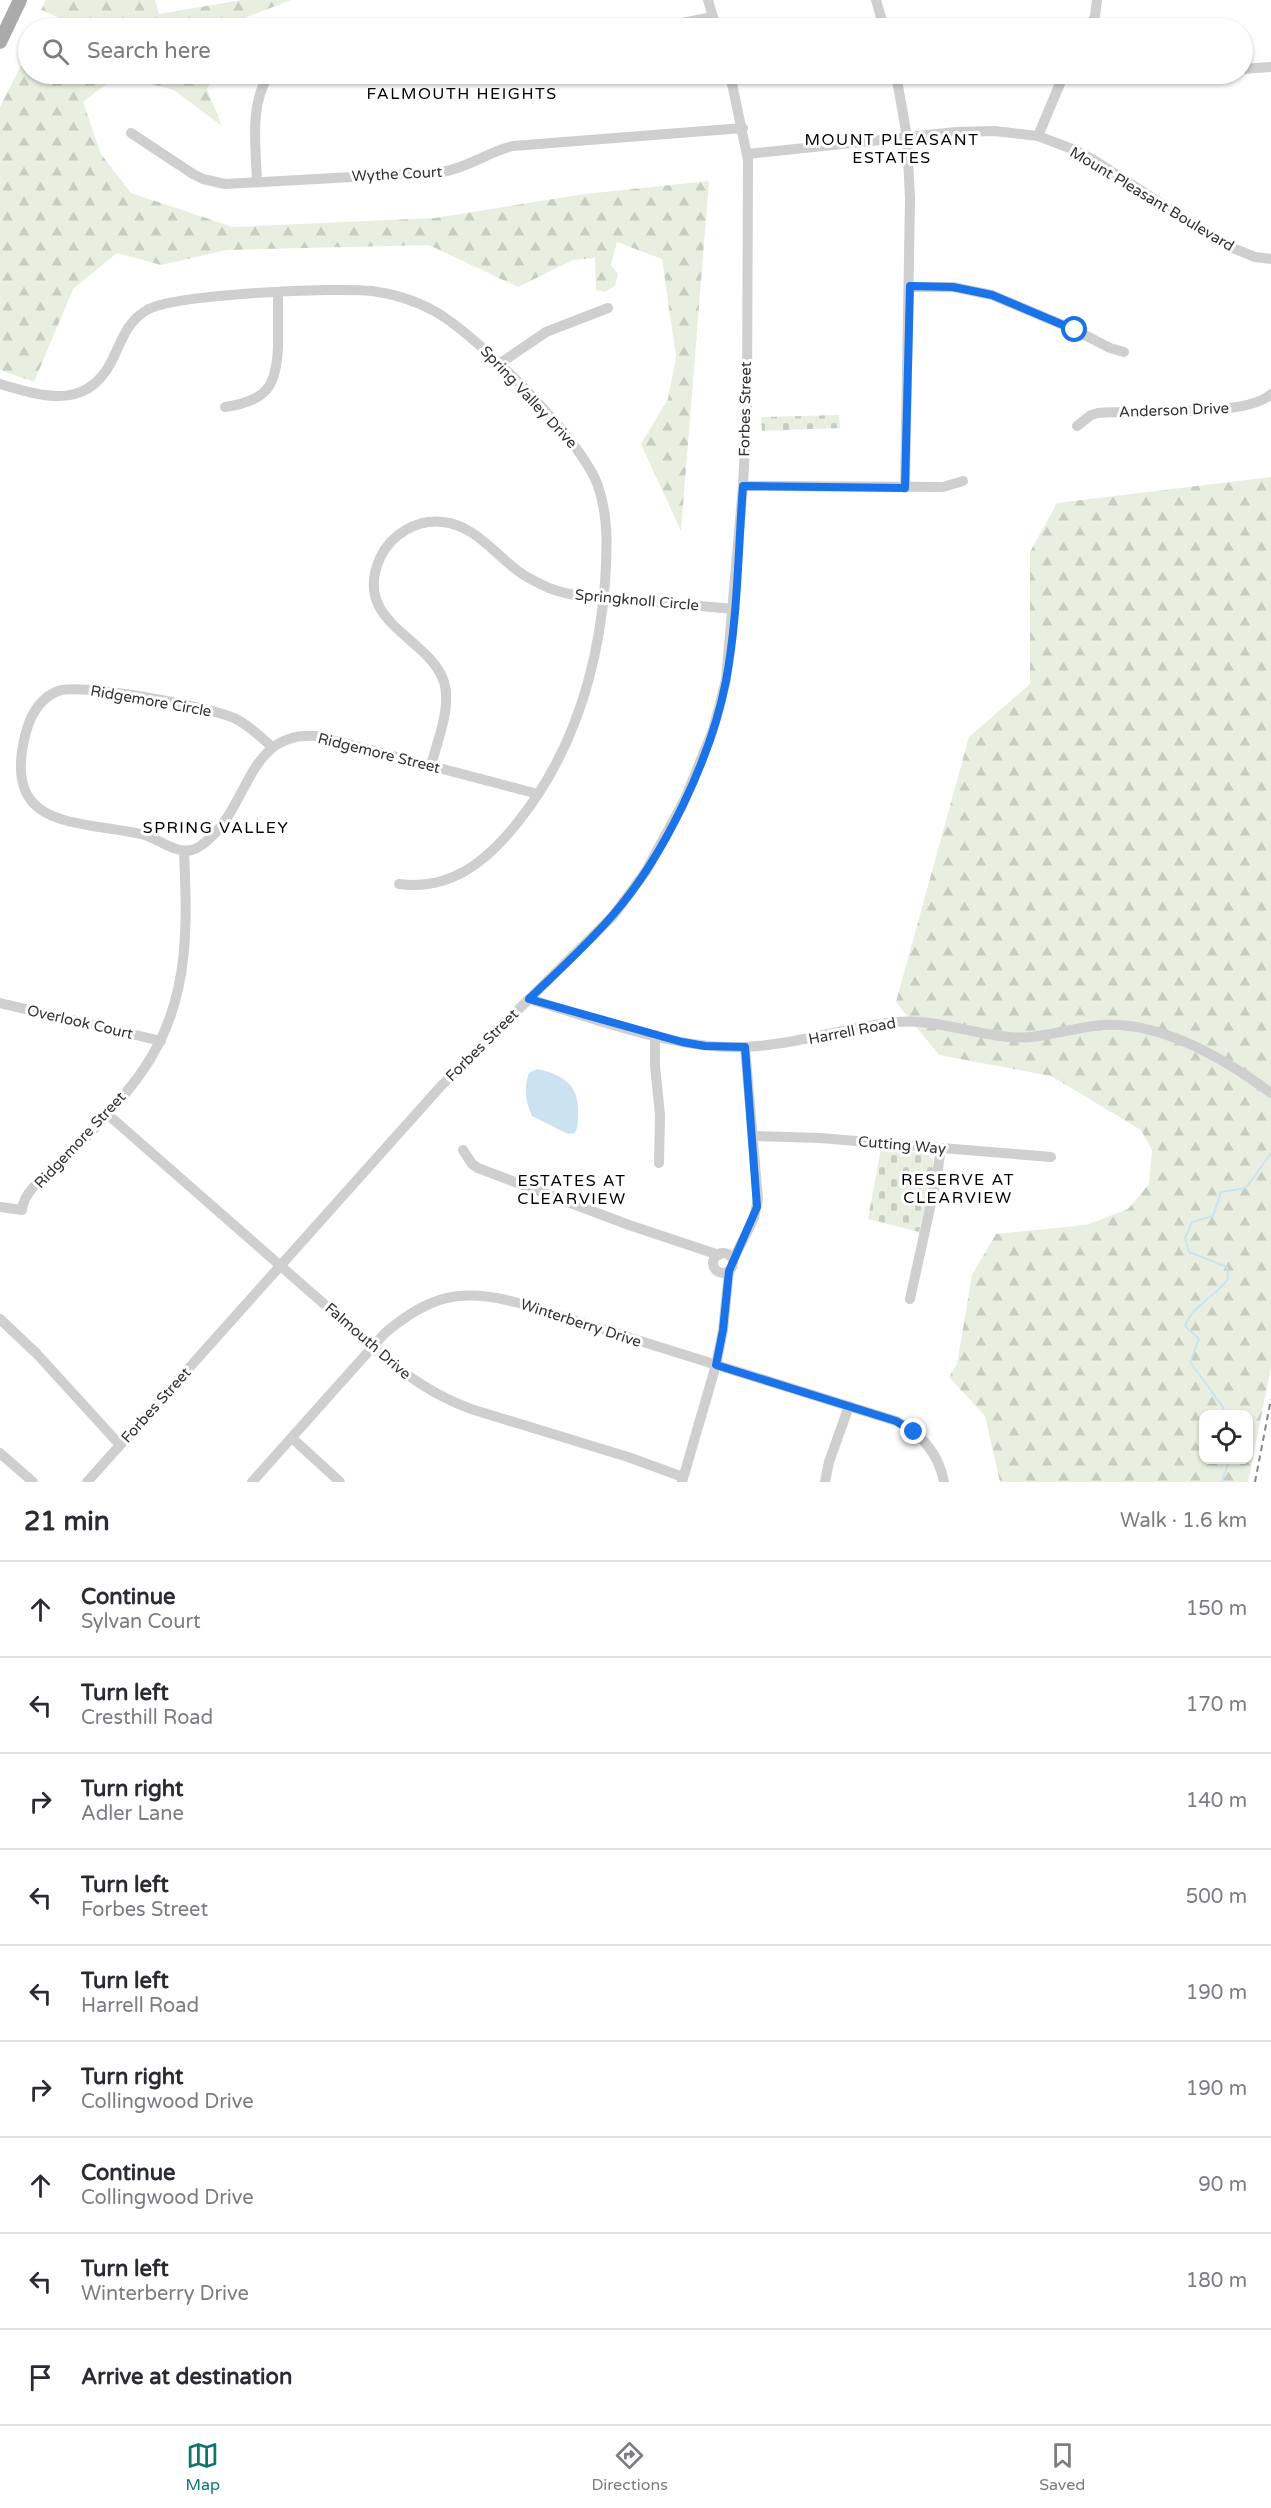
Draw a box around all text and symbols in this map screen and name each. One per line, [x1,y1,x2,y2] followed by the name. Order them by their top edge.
[18,18,1253,84] search box
[39,35,72,68] icon: search
[87,38,211,64] text: Search here
[366,84,558,104] district label: FALMOUTH HEIGHTS
[805,130,979,168] district label: MOUNT PLEASANT ESTATES
[1067,143,1237,255] street label: Mount Pleasant Boulevard
[351,163,443,185] street label: Wythe Court
[1061,316,1087,342] route start
[477,342,581,452] street label: Spring Valley Drive
[735,361,755,457] street label: Forbes Street
[1119,399,1229,421] street label: Anderson Drive
[574,586,700,614] street label: Springknoll Circle
[89,681,213,721] street label: Ridgemore Circle
[316,729,442,777] street label: Ridgemore Street
[143,818,289,838] district label: SPRING VALLEY
[25,1001,135,1043] street label: Overlook Court
[442,1005,522,1085] street label: Forbes Street
[807,1014,897,1048] street label: Harrell Road
[31,1088,130,1192] street label: Ridgemore Street
[857,1132,947,1158] street label: Cutting Way
[901,1170,1015,1208] district label: RESERVE AT CLEARVIEW
[517,1171,627,1209] district label: ESTATES AT CLEARVIEW
[518,1295,644,1351] street label: Winterberry Drive
[321,1299,415,1383] street label: Falmouth Drive
[117,1363,195,1446] street label: Forbes Street
[1199,1410,1253,1464] map controls
[1199,1410,1253,1464] button: locate
[900,1418,926,1444] route end
[24,1506,110,1537] text: 21 min
[1120,1509,1247,1533] text: Walk · 1.6 km
[81,1584,176,1610] text: Continue
[24,1593,57,1626] icon: ahead
[1186,1597,1247,1621] text: 150 m
[81,1610,201,1634] text: Sylvan Court
[81,1680,169,1706] text: Turn left
[24,1689,57,1722] icon: left
[1186,1693,1247,1717] text: 170 m
[81,1706,213,1730] text: Cresthill Road
[81,1776,183,1802] text: Turn right
[24,1785,57,1818] icon: right
[1186,1789,1247,1813] text: 140 m
[81,1802,184,1826] text: Adler Lane
[81,1872,169,1898] text: Turn left
[24,1881,57,1914] icon: left
[1186,1885,1247,1909] text: 500 m
[81,1898,208,1922] text: Forbes Street
[81,1968,169,1994] text: Turn left
[24,1977,57,2010] icon: left
[1186,1981,1247,2005] text: 190 m
[81,1994,199,2018] text: Harrell Road
[81,2064,183,2090] text: Turn right
[24,2073,57,2106] icon: right
[1186,2077,1247,2101] text: 190 m
[81,2090,254,2114] text: Collingwood Drive
[81,2160,176,2186] text: Continue
[24,2169,57,2202] icon: ahead
[1198,2173,1247,2197] text: 90 m
[81,2186,254,2210] text: Collingwood Drive
[81,2256,169,2282] text: Turn left
[24,2265,57,2298] icon: left
[1186,2269,1247,2293] text: 180 m
[81,2282,249,2306] text: Winterberry Drive
[24,2361,57,2394] icon: arrive
[81,2364,292,2390] text: Arrive at destination
[186,2439,220,2495] tab: Map
[591,2439,668,2495] tab: Directions
[1039,2439,1085,2495] tab: Saved

